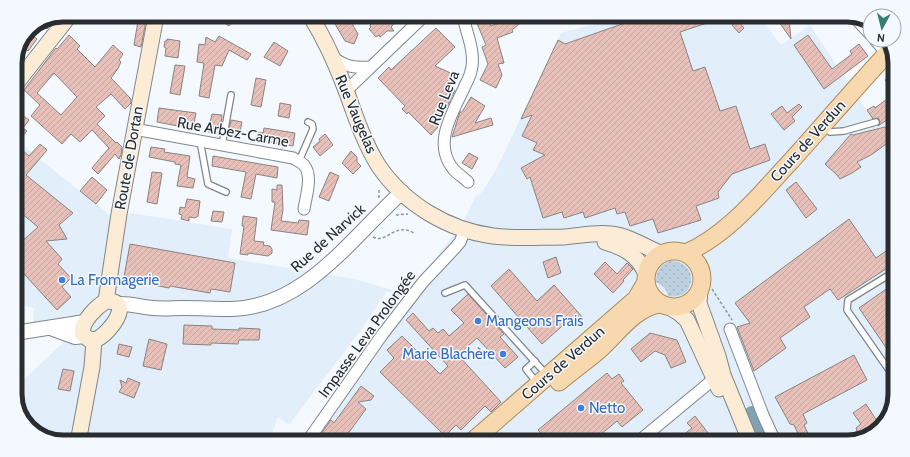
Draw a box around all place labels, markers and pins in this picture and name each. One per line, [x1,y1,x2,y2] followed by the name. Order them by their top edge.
[70,271,159,289] place label: La Fromagerie
[57,275,67,285] marker: La Fromagerie
[486,312,583,330] place label: Mangeons Frais
[473,316,483,326] marker: Mangeons Frais
[402,345,495,363] place label: Marie Blachère
[498,349,508,359] marker: Marie Blachère
[589,399,625,417] place label: Netto
[576,403,586,413] marker: Netto

